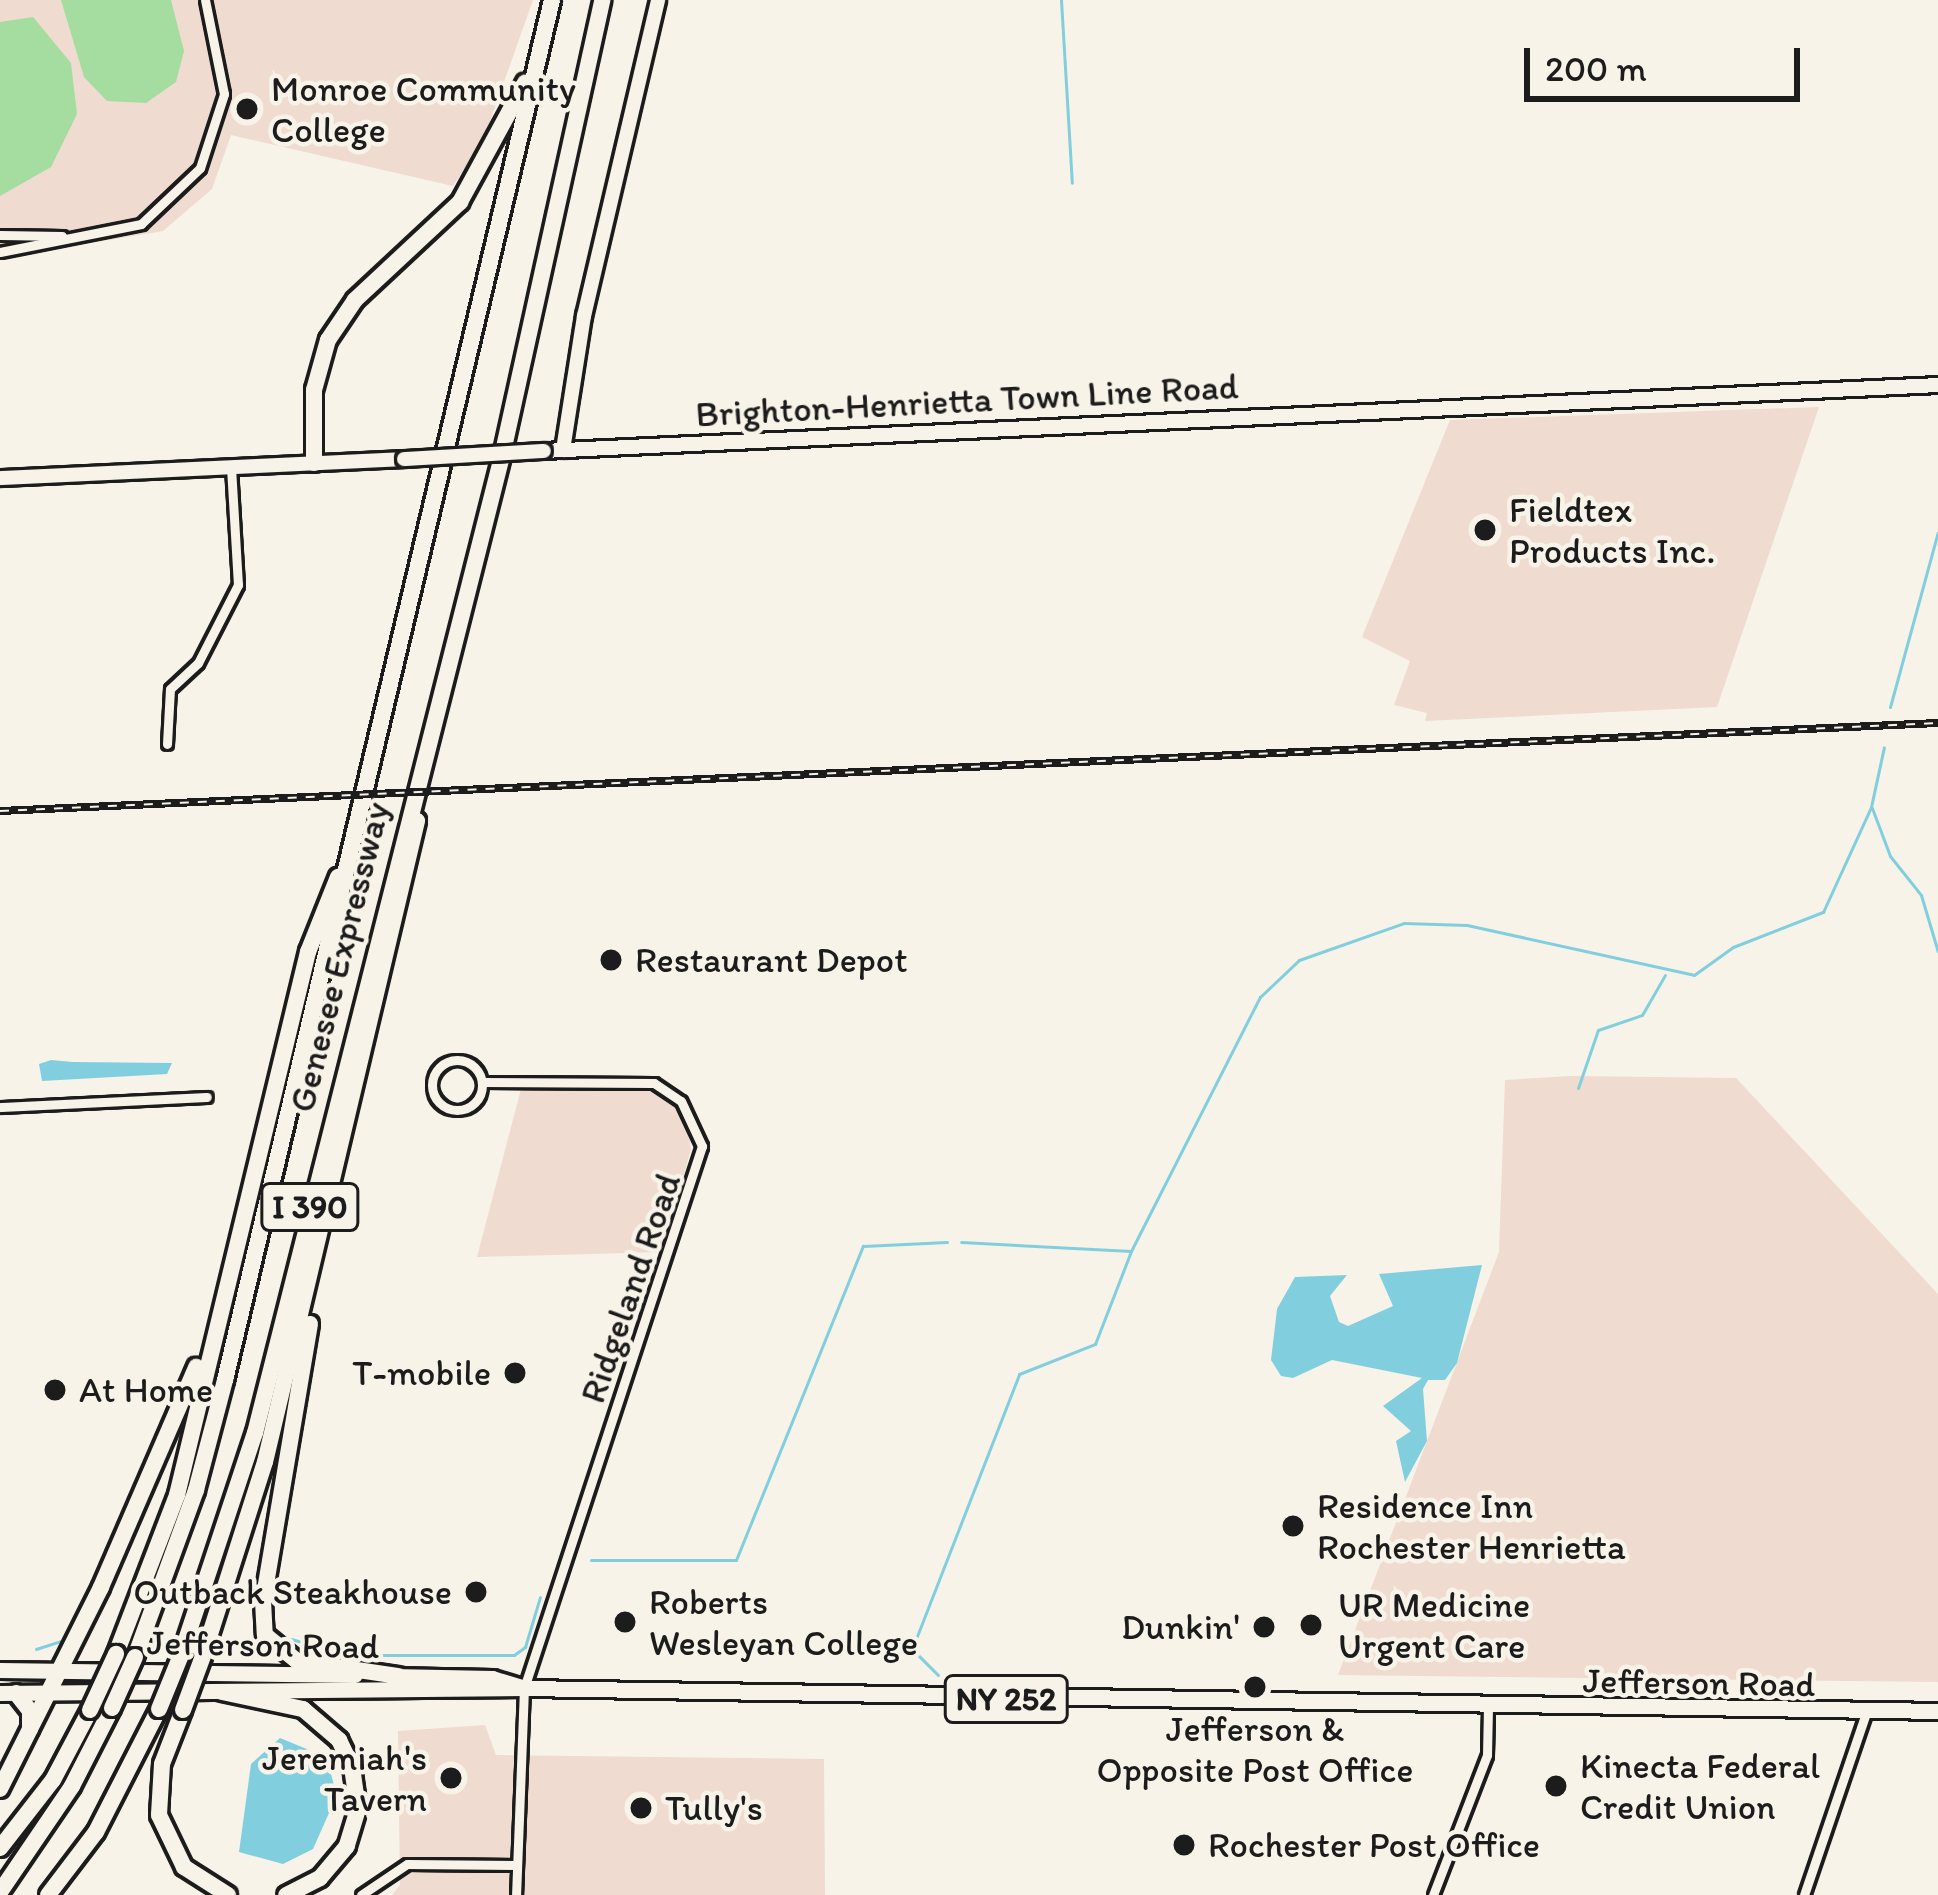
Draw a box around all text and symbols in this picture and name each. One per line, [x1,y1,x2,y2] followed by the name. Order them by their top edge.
[1530,24,1806,98] scale bar
[1545,47,1647,90] text: 200 m
[271,66,576,151] place label: Monroe Community College
[234,96,260,122] marker: Monroe Community College
[695,364,1239,436] street label: Brighton-Henrietta Town Line Road
[1509,487,1715,572] place label: Fieldtex Products Inc.
[1472,517,1498,543] marker: Fieldtex Products Inc.
[280,799,398,1115] street label: Genesee Expressway
[635,938,908,982] place label: Restaurant Depot
[598,947,624,973] marker: Restaurant Depot
[570,1167,690,1409] street label: Ridgeland Road
[259,1180,361,1234] road number: I 390
[352,1351,491,1395] place label: T-mobile
[502,1360,528,1386] marker: T-mobile
[79,1368,214,1412] place label: At Home
[42,1377,68,1403] marker: At Home
[1317,1483,1625,1568] place label: Residence Inn Rochester Henrietta
[1280,1513,1306,1539] marker: Residence Inn Rochester Henrietta
[135,1570,452,1614] place label: Outback Steakhouse
[463,1579,489,1605] marker: Outback Steakhouse
[649,1579,918,1664] place label: Roberts Wesleyan College
[1338,1582,1529,1667] place label: UR Medicine Urgent Care
[1121,1605,1240,1649] place label: Dunkin'
[612,1609,638,1635] marker: Roberts Wesleyan College
[1295,1609,1327,1641] marker: UR Medicine Urgent Care
[1251,1614,1277,1640] marker: Dunkin'
[146,1620,380,1668] street label: Jefferson Road
[1582,1658,1816,1706] street label: Jefferson Road
[943,1672,1069,1726] road number: NY 252
[1242,1674,1268,1700] marker: Jefferson & Opposite Post Office
[1097,1706,1413,1791] place label: Jefferson & Opposite Post Office
[262,1735,427,1820] place label: Jeremiah's Tavern
[1580,1743,1820,1828] place label: Kinecta Federal Credit Union
[438,1765,464,1791] marker: Jeremiah's Tavern
[1543,1773,1569,1799] marker: Kinecta Federal Credit Union
[665,1786,763,1830] place label: Tully's
[628,1795,654,1821] marker: Tully's
[1208,1823,1540,1867] place label: Rochester Post Office
[1171,1832,1197,1858] marker: Rochester Post Office

